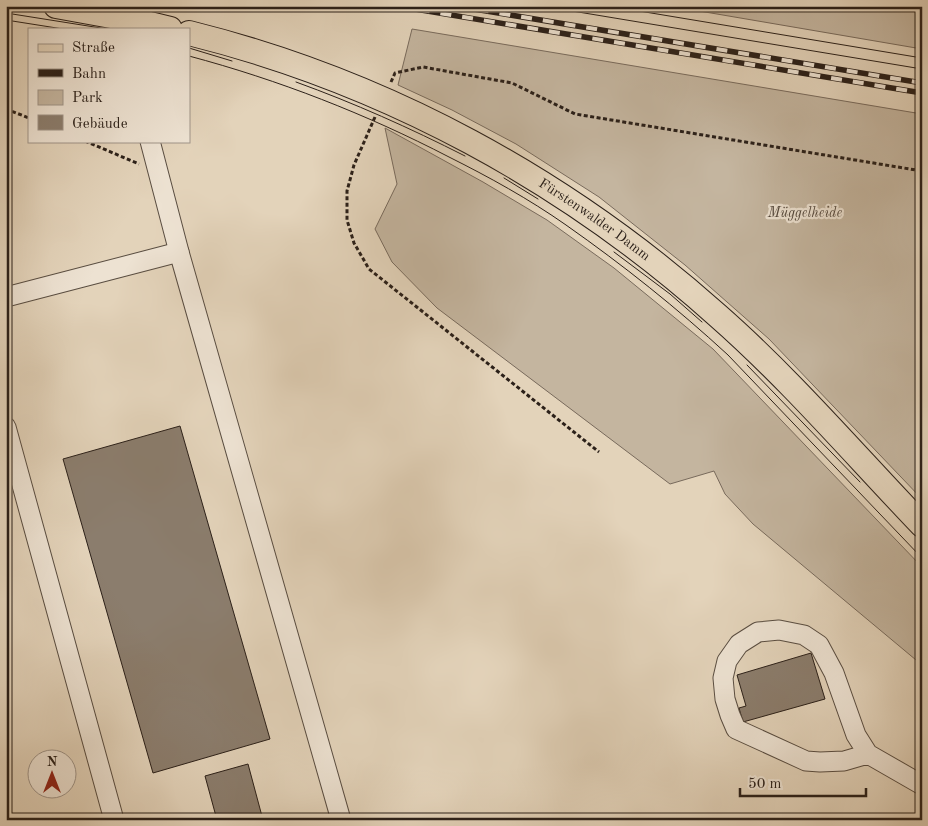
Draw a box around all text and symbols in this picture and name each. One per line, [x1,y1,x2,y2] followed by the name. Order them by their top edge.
[28,28,190,142] legend
[72,41,115,56] text: Straße
[72,67,106,82] text: Bahn
[72,91,103,106] text: Park
[72,117,128,132] text: Gebäude
[536,176,653,263] street label: Fürstenwalder Damm
[767,206,843,221] park label: Müggelheide
[28,748,78,798] north arrow
[47,755,58,769] text: N
[740,766,867,798] scale bar
[748,777,782,792] text: 50 m

